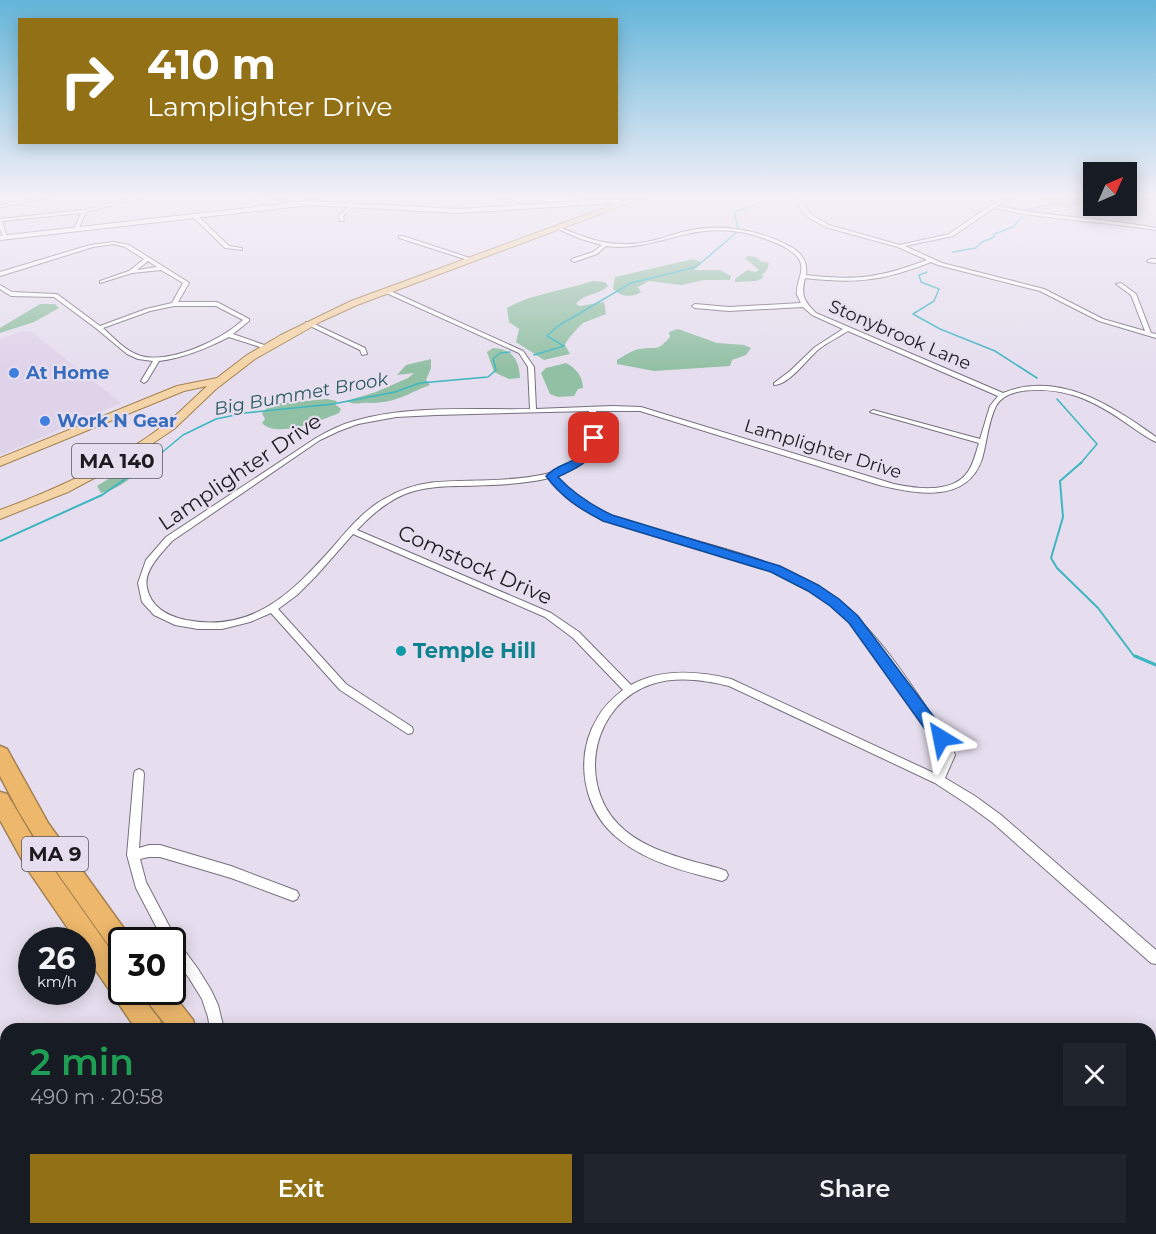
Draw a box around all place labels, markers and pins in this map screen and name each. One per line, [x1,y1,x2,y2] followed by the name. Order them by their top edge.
[25,362,109,384] place label: At Home
[7,366,21,380] marker: At Home
[57,410,177,432] place label: Work N Gear
[568,412,619,463] pin
[38,414,52,428] marker: Work N Gear
[413,638,536,663] place label: Temple Hill
[394,644,408,658] marker: Temple Hill

